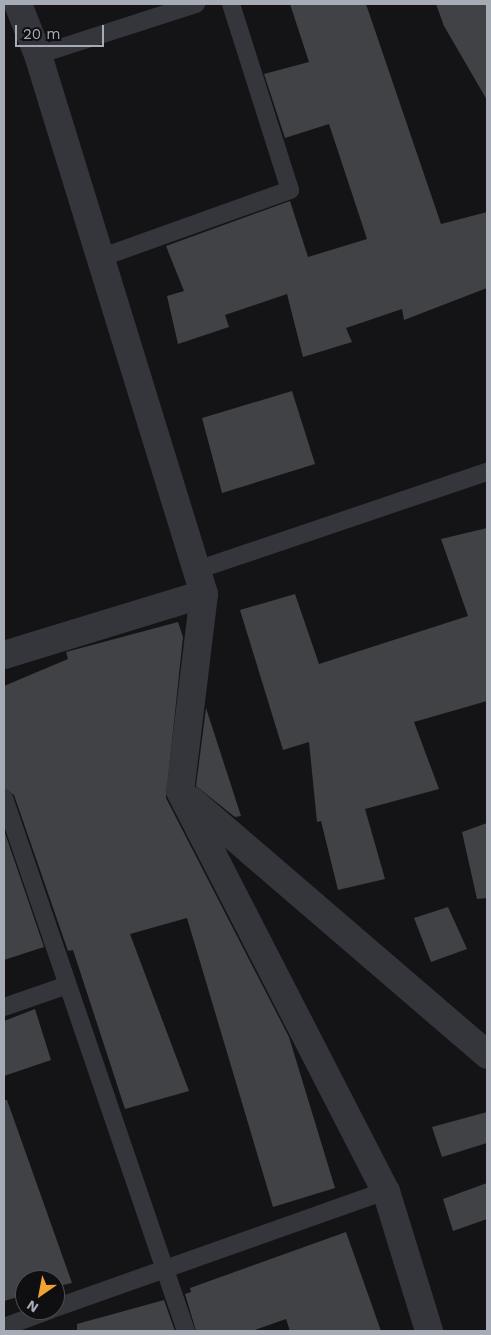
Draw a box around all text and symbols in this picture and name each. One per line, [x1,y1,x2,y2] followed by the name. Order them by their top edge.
[18,15,106,47] scale bar
[23,25,61,43] text: 20 m
[15,1270,65,1320] north arrow
[24,1297,41,1316] text: N

